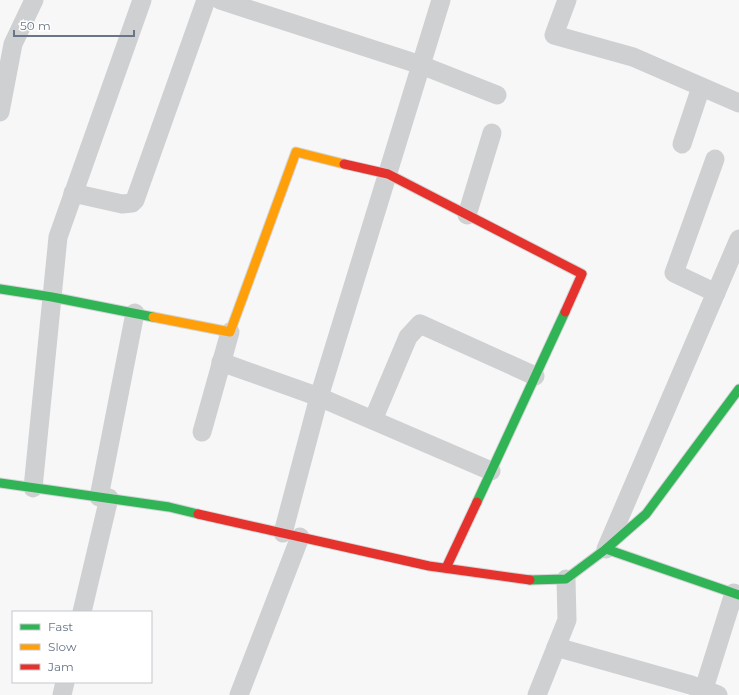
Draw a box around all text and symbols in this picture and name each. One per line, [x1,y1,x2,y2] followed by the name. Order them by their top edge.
[14,12,134,38] scale bar
[20,18,51,33] text: 50 m
[12,611,152,683] legend
[48,619,73,634] text: Fast
[48,639,77,654] text: Slow
[47,659,74,674] text: Jam

